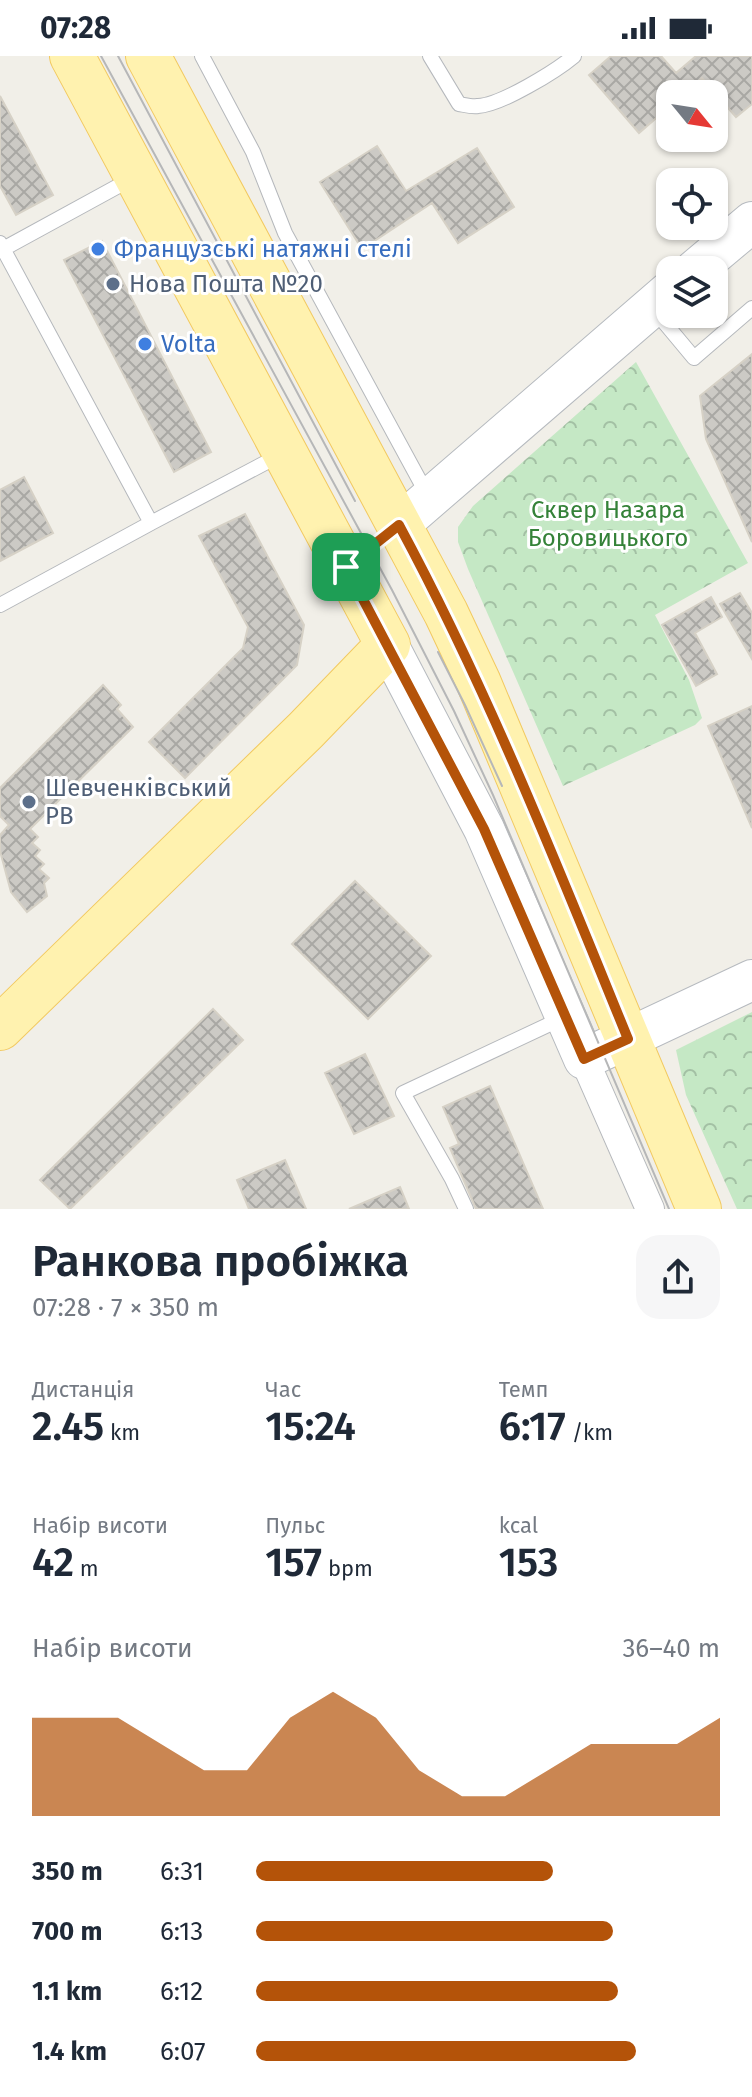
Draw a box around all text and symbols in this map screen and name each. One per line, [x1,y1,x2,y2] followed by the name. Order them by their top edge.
[40,10,111,46] text: 07:28
[656,80,728,152] north arrow
[656,80,728,328] map controls
[656,168,728,240] button: locate
[114,235,412,263] place label: Французські натяжні стелі
[89,240,107,258] marker: Французські натяжні стелі
[656,256,728,328] button: layers
[129,270,323,298] place label: Нова Пошта №20
[104,275,122,293] marker: Нова Пошта №20
[161,330,216,358] place label: Volta
[136,335,154,353] marker: Volta
[528,496,688,552] park label: Сквер Назара Боровицького
[312,533,380,601] pin
[324,545,368,589] icon: arrive
[45,774,232,830] place label: Шевченківський РВ
[20,793,38,811] marker: Шевченківський РВ
[32,1235,409,1288] text: Ранкова пробіжка
[636,1235,720,1319] button: share
[32,1292,219,1323] text: 07:28 · 7 × 350 m
[32,1376,134,1403] text: Дистанція
[265,1376,301,1403] text: Час
[499,1376,549,1403] text: Темп
[32,1403,104,1451] text: 2.45
[265,1403,356,1451] text: 15:24
[499,1403,566,1451] text: 6:17
[104,1419,140,1446] text: km
[566,1419,613,1446] text: /km
[32,1512,168,1539] text: Набір висоти
[265,1512,325,1539] text: Пульс
[499,1512,538,1539] text: kcal
[32,1539,74,1587] text: 42
[265,1539,322,1587] text: 157
[499,1539,558,1587] text: 153
[74,1555,99,1582] text: m
[322,1555,373,1582] text: bpm
[32,1633,193,1664] text: Набір висоти
[622,1633,720,1664] text: 36–40 m
[32,1856,103,1887] text: 350 m
[160,1856,204,1887] text: 6:31
[32,1916,102,1947] text: 700 m
[160,1916,203,1947] text: 6:13
[32,1976,102,2007] text: 1.1 km
[160,1976,203,2007] text: 6:12
[32,2036,107,2067] text: 1.4 km
[160,2036,206,2067] text: 6:07

